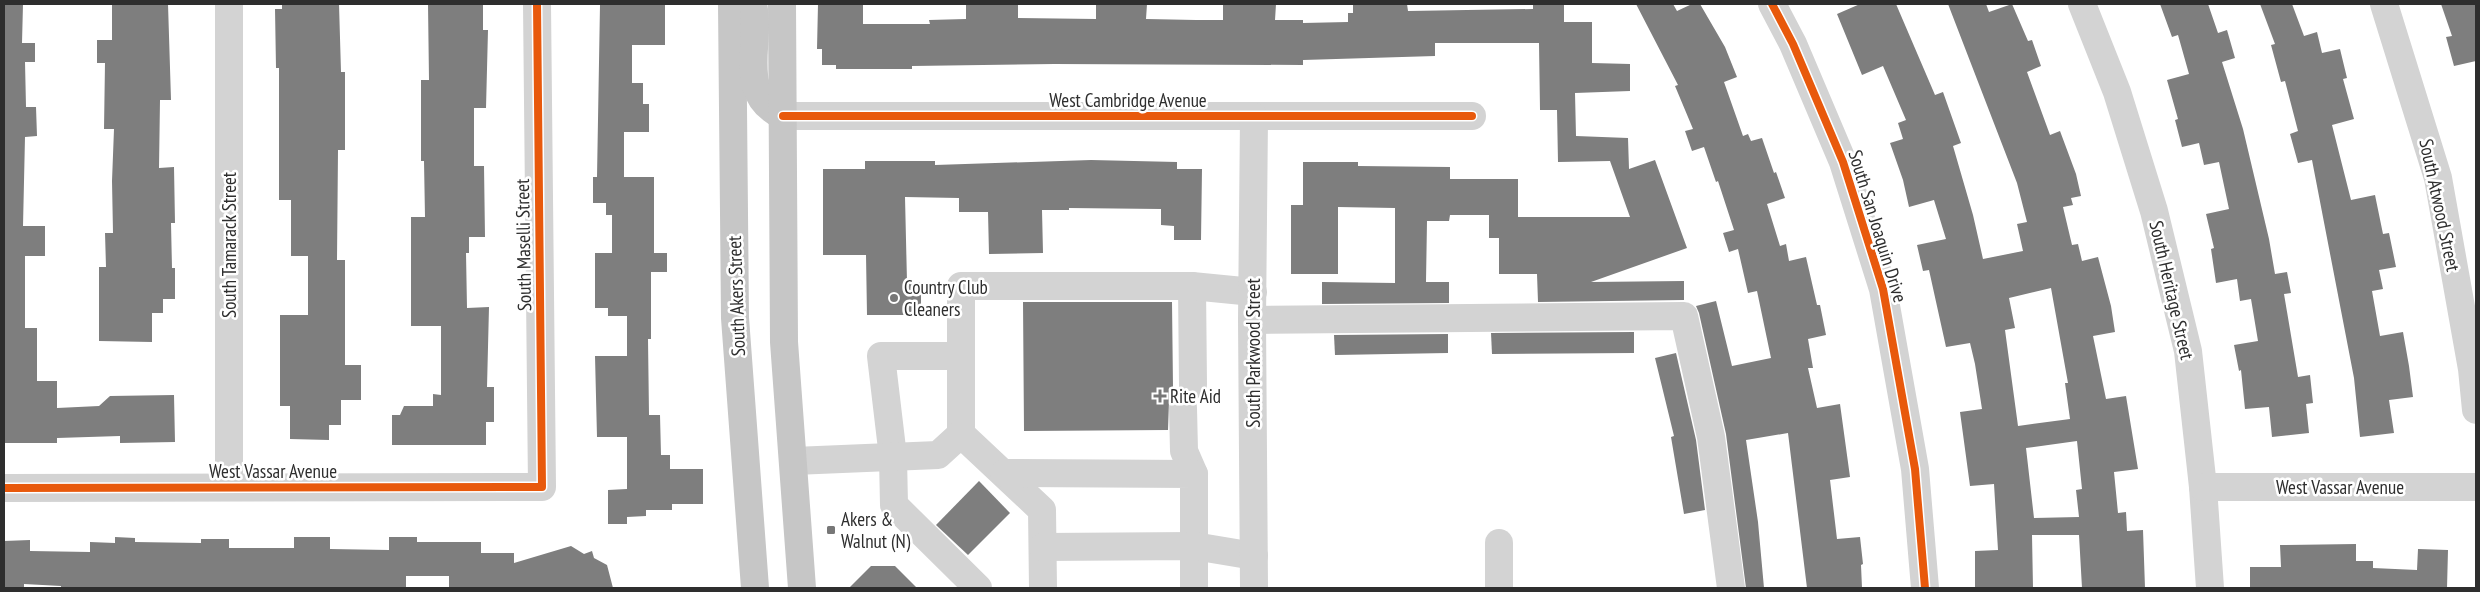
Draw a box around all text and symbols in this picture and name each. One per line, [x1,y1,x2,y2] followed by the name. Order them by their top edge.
[1049,88,1207,112] street label: West Cambridge Avenue
[2414,137,2466,274] street label: South Atwood Street
[1843,147,1913,305] street label: South San Joaquin Drive
[217,171,241,318] street label: South Tamarack Street
[510,178,536,311] street label: South Maselli Street
[2144,218,2200,363] street label: South Heritage Street
[722,235,750,357] street label: South Akers Street
[904,275,988,321] place label: Country Club Cleaners
[1241,277,1265,428] street label: South Parkwood Street
[888,292,900,304] marker: Country Club Cleaners
[1170,384,1221,408] place label: Rite Aid
[1154,390,1166,402] marker: Rite Aid
[209,459,337,483] street label: West Vassar Avenue
[2276,475,2404,499] street label: West Vassar Avenue
[841,507,911,553] place label: Akers & Walnut (N)
[825,524,837,536] marker: Akers & Walnut (N)

